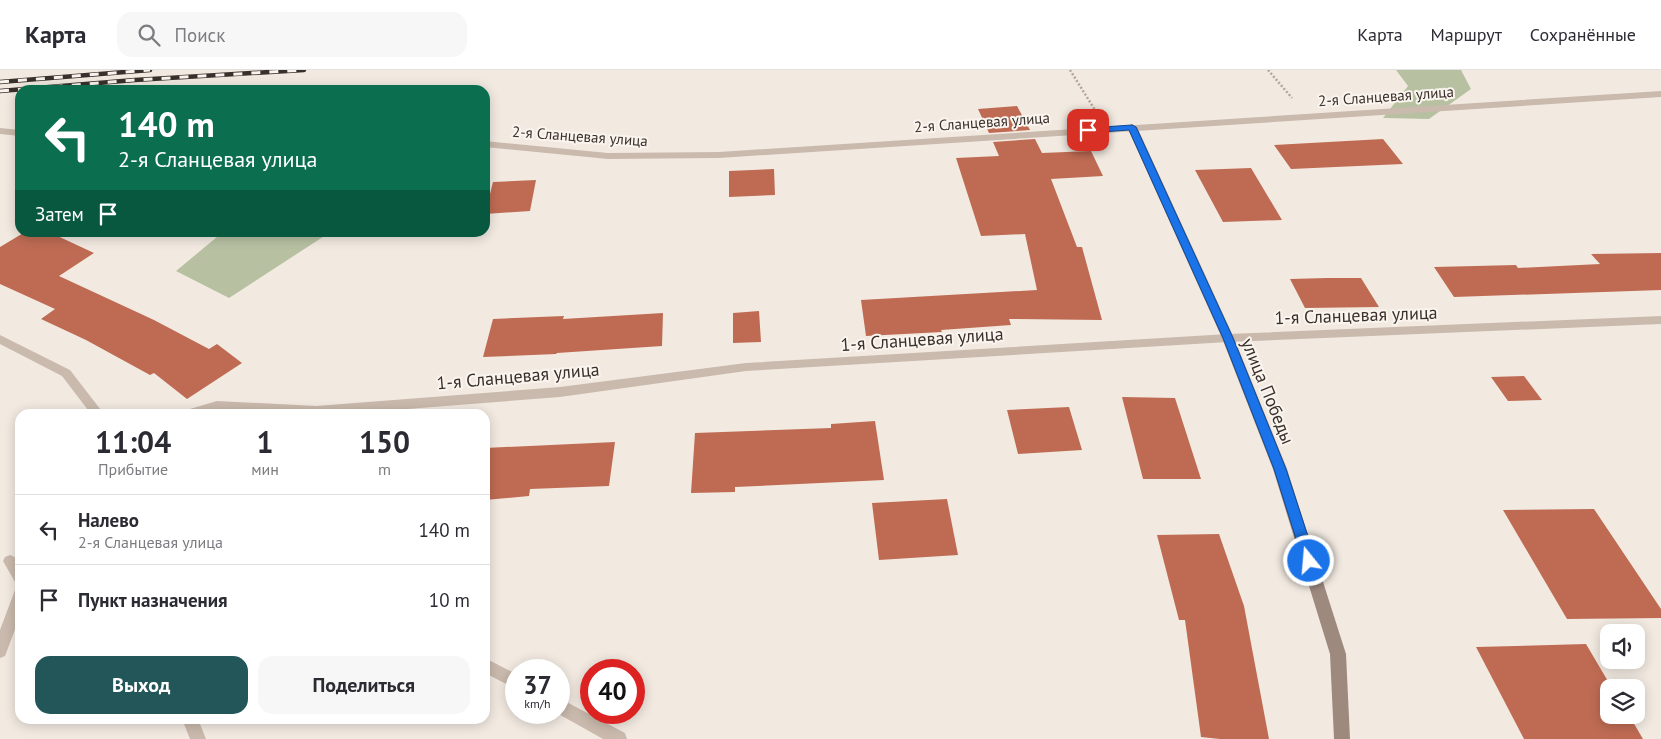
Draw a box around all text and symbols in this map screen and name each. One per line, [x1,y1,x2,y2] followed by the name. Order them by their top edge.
[117,12,467,57] search box
[25,19,87,50] text: Карта
[135,21,163,49] icon: search
[175,23,225,47] text: Поиск
[1357,23,1403,46] text: Карта
[1431,23,1502,46] text: Маршрут
[1530,23,1636,46] text: Сохранённые
[1318,82,1454,110] street label: 2-я Сланцевая улица
[118,101,215,147] text: 140 m
[35,105,100,170] icon: left
[914,108,1050,136] street label: 2-я Сланцевая улица
[1067,109,1109,151] pin
[1074,116,1102,144] icon: arrive
[512,122,648,150] street label: 2-я Сланцевая улица
[118,145,317,173] text: 2-я Сланцевая улица
[94,200,122,228] icon: arrive
[35,202,84,226] text: Затем
[1274,301,1438,329] street label: 1-я Сланцевая улица
[840,322,1004,356] street label: 1-я Сланцевая улица
[1236,335,1300,447] street label: улица Победы
[436,357,600,395] street label: 1-я Сланцевая улица
[95,422,171,461] text: 11:04
[257,422,274,461] text: 1
[359,422,410,461] text: 150
[98,459,168,479] text: Прибытие
[251,459,279,479] text: мин
[378,459,391,479] text: m
[78,508,139,532] text: Налево
[35,516,63,544] icon: left
[418,518,470,542] text: 140 m
[78,532,223,552] text: 2-я Сланцевая улица
[1282,534,1334,586] position arrow
[35,586,63,614] icon: arrive
[78,588,228,612] text: Пункт назначения
[429,588,470,612] text: 10 m
[1600,624,1645,724] map controls
[1600,624,1645,669] button: sound
[35,656,248,714] button: Выход
[258,656,470,714] button: Поделиться
[580,659,645,724] speed limit sign: 40
[523,669,552,701] text: 37
[1600,679,1645,724] button: layers
[524,696,551,711] text: km/h

